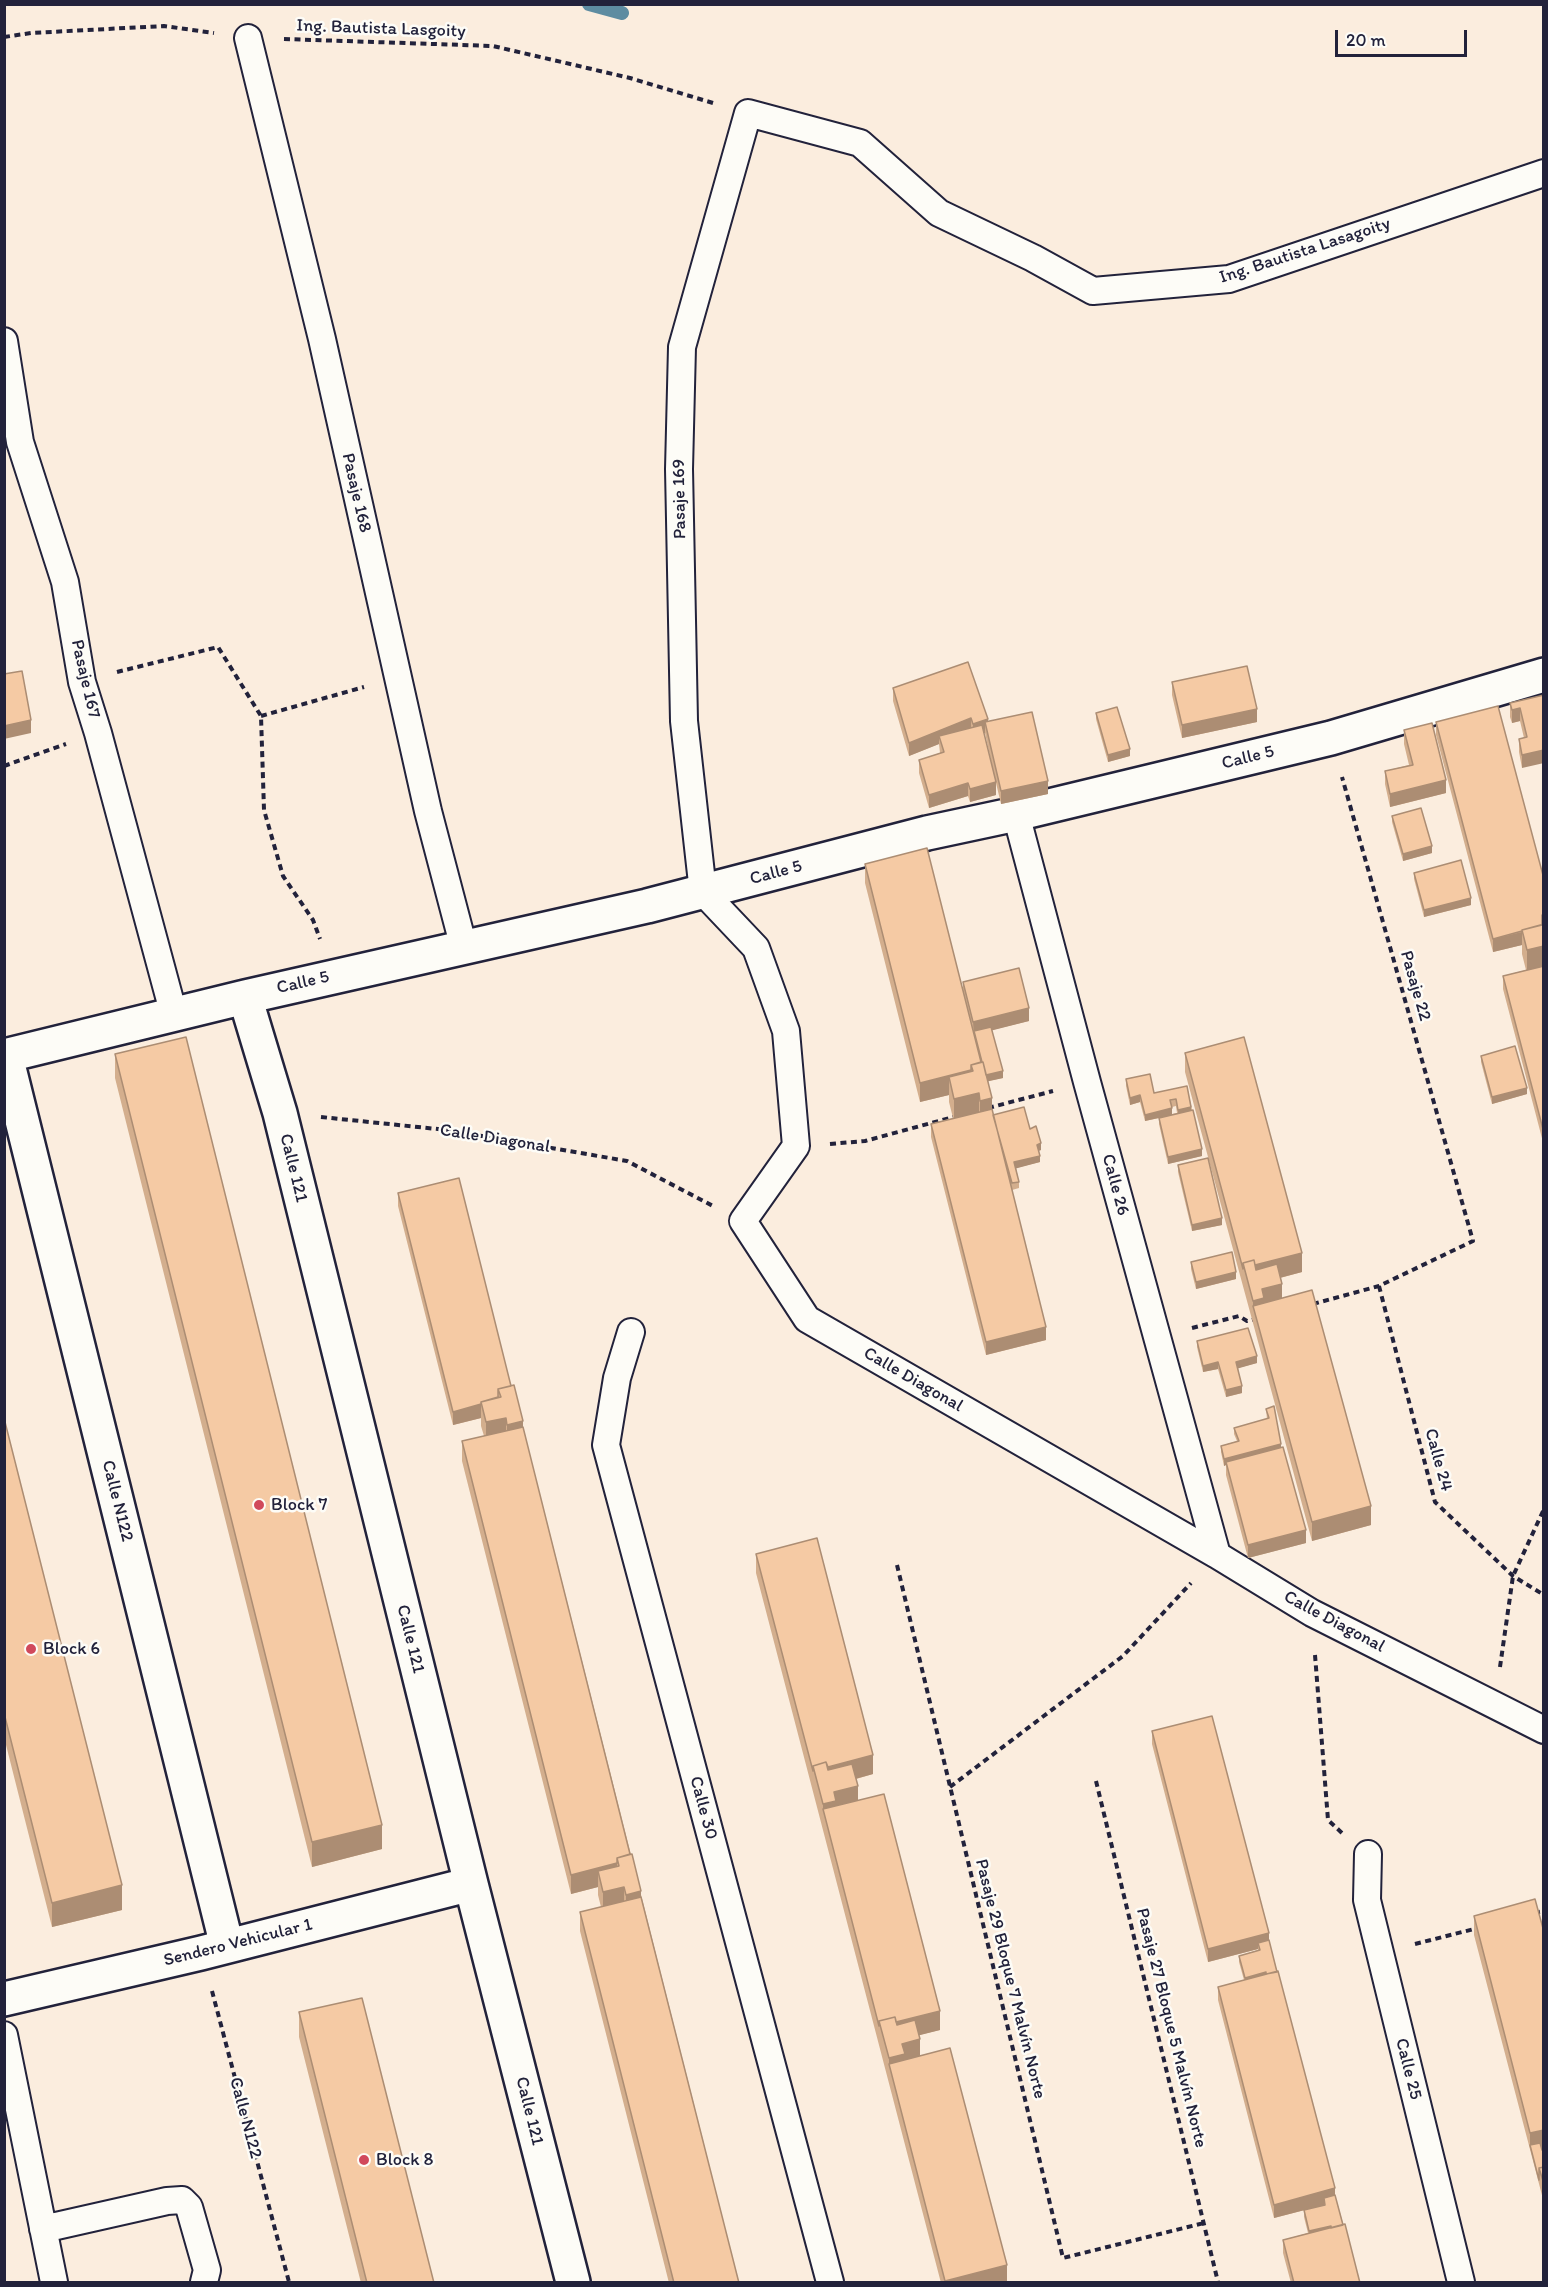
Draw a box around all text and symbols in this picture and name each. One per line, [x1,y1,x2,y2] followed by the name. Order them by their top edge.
[296,15,466,43] street label: Ing. Bautista Lasgoity
[1338,18,1470,56] scale bar
[1346,29,1386,51] text: 20 m
[1217,213,1393,289] street label: Ing. Bautista Lasagoity
[336,451,376,535] street label: Pasaje 168
[669,459,691,539] street label: Pasaje 169
[65,638,105,720] street label: Pasaje 167
[1220,741,1276,775] street label: Calle 5
[748,856,804,890] street label: Calle 5
[1395,948,1435,1024] street label: Pasaje 22
[275,966,331,1000] street label: Calle 5
[438,1120,552,1158] street label: Calle Diagonal
[274,1131,312,1205] street label: Calle 121
[1096,1152,1134,1218] street label: Calle 26
[859,1343,967,1417] street label: Calle Diagonal
[1419,1426,1457,1494] street label: Calle 24
[96,1458,138,1544] street label: Calle N122
[271,1494,327,1516] place label: Block 7
[252,1498,266,1512] marker: Block 7
[1280,1586,1388,1658] street label: Calle Diagonal
[391,1602,429,1676] street label: Calle 121
[43,1638,100,1660] place label: Block 6
[24,1642,38,1656] marker: Block 6
[684,1774,722,1842] street label: Calle 30
[970,1857,1050,2101] street label: Pasaje 29 Bloque 7 Malvín Norte
[1131,1906,1211,2150] street label: Pasaje 27 Bloque 5 Malvín Norte
[161,1914,315,1972] street label: Sendero Vehicular 1
[1390,2036,1426,2102] street label: Calle 25
[510,2074,548,2148] street label: Calle 121
[224,2075,266,2161] street label: Calle N122
[376,2149,433,2171] place label: Block 8
[357,2153,371,2167] marker: Block 8

